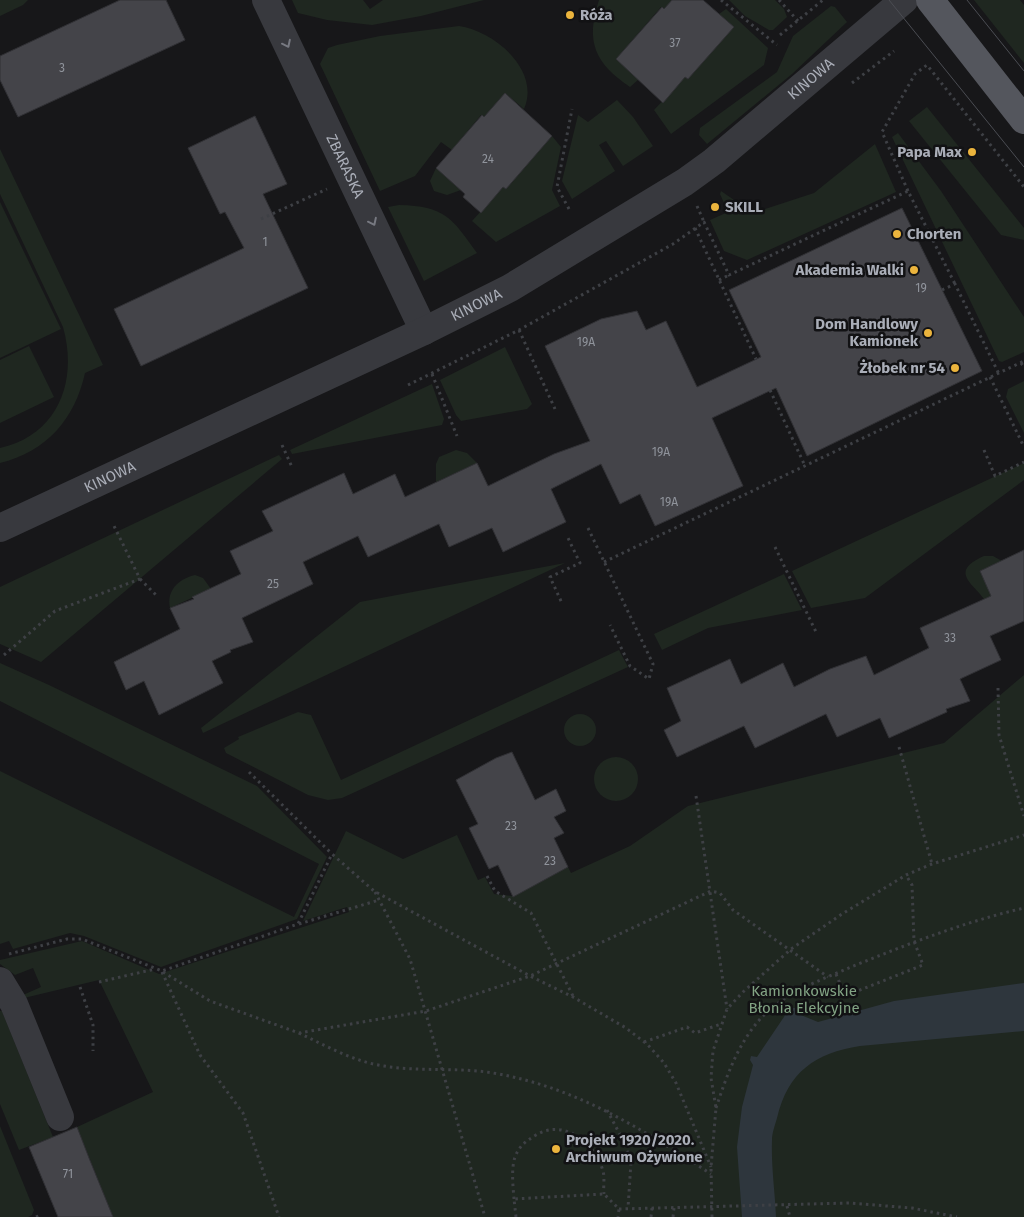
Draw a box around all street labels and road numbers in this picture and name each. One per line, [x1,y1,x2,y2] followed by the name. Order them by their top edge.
[784,54,838,104] street label: KINOWA
[322,131,368,201] street label: ZBARASKA
[448,284,505,325] street label: KINOWA
[81,457,139,497] street label: KINOWA

